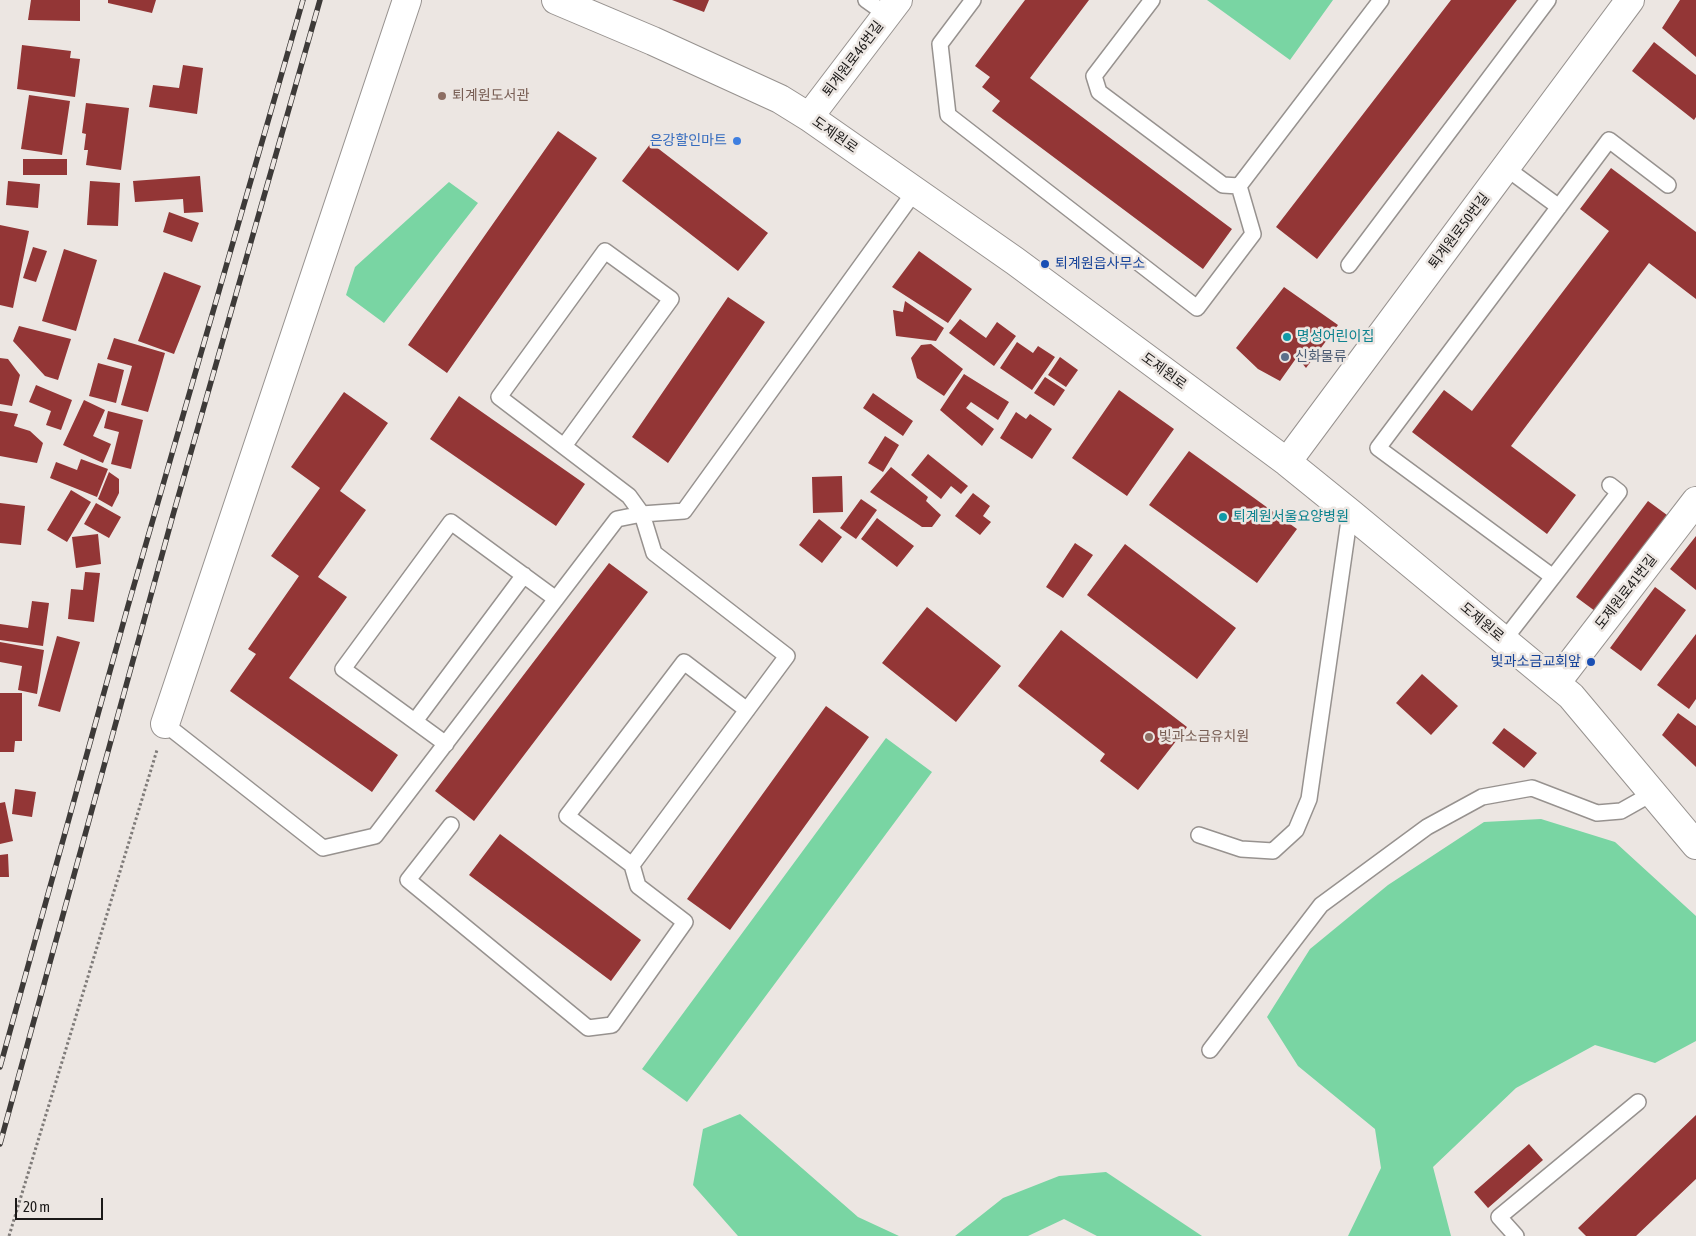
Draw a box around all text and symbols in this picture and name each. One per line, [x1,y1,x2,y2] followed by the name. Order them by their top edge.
[819,18,887,100] street label: 퇴계원로46번길
[452,88,529,104] place label: 퇴계원도서관
[436,90,448,102] marker: 퇴계원도서관
[809,113,861,157] street label: 도제원로
[650,133,727,149] place label: 은강할인마트
[731,135,743,147] marker: 은강할인마트
[1425,190,1493,272] street label: 퇴계원로50번길
[1055,256,1145,272] place label: 퇴계원읍사무소
[1039,258,1051,270] marker: 퇴계원읍사무소
[1297,329,1374,345] place label: 명성어린이집
[1281,331,1293,343] marker: 명성어린이집
[1138,349,1190,393] street label: 도제원로
[1295,349,1347,365] place label: 신화물류
[1279,351,1291,363] marker: 신화물류
[1233,509,1349,525] place label: 퇴계원서울요양병원
[1217,511,1229,523] marker: 퇴계원서울요양병원
[1592,551,1660,633] street label: 도제원로41번길
[1457,599,1507,645] street label: 도제원로
[1491,654,1581,670] place label: 빛과소금교회앞
[1585,656,1597,668] marker: 빛과소금교회앞
[1159,729,1249,745] place label: 빛과소금유치원
[1143,731,1155,743] marker: 빛과소금유치원
[18,1188,105,1220] scale bar
[23,1198,50,1215] text: 20 m

